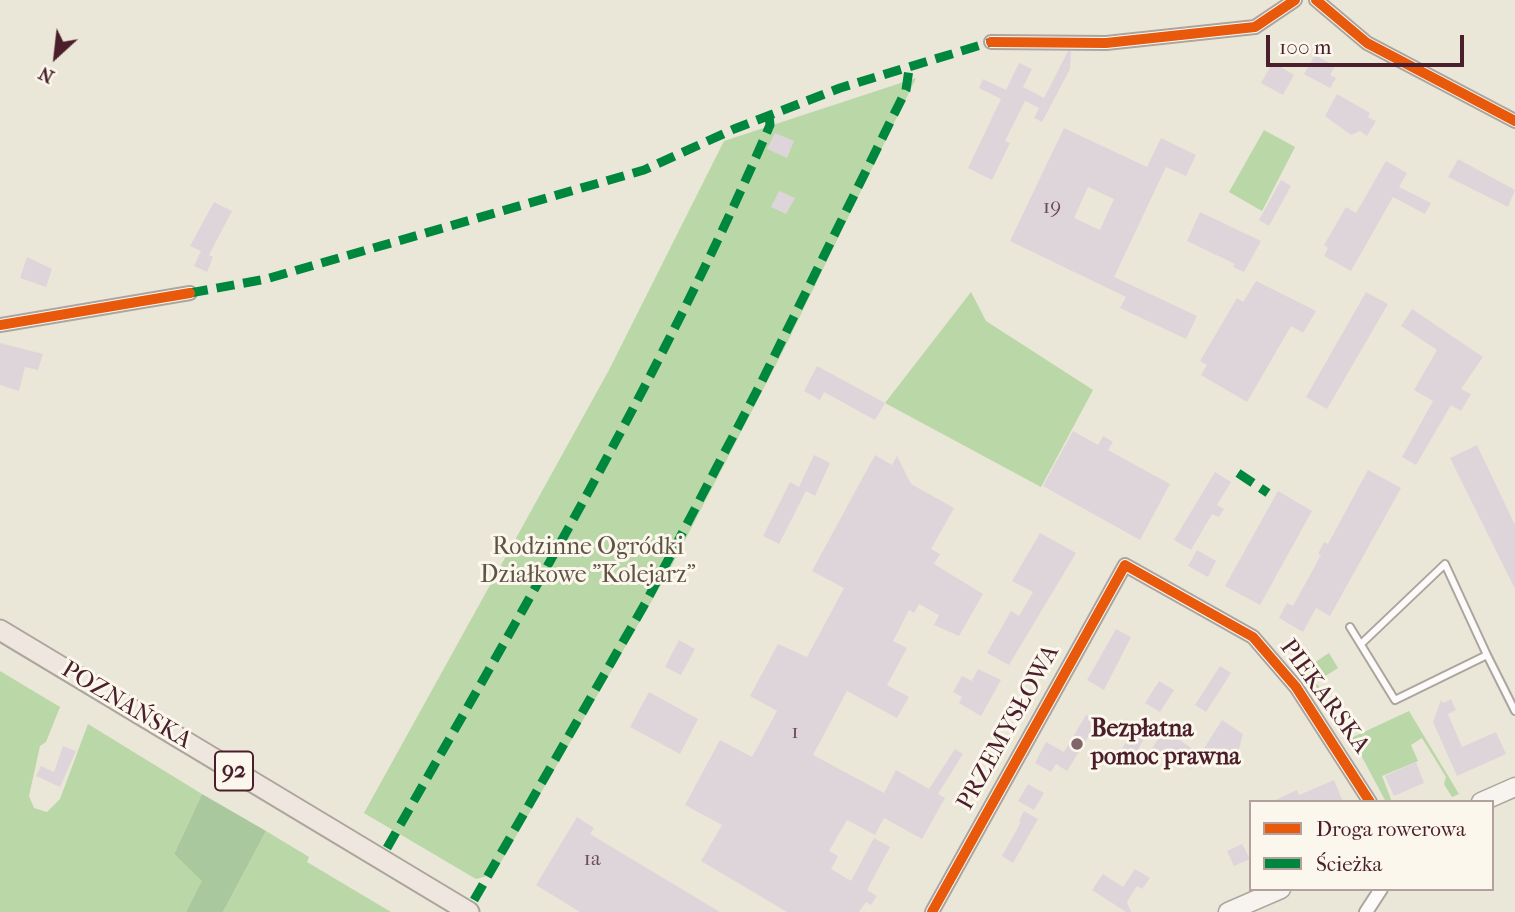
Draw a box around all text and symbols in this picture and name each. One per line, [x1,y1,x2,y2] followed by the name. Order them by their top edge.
[21,21,91,91] north arrow
[1270,21,1468,65] scale bar
[1279,35,1332,59] text: 100 m
[35,62,58,88] text: N
[1043,195,1061,221] house number: 19
[480,534,696,590] park label: Rodzinne Ogródki Działkowe "Kolejarz"
[1273,634,1375,760] street label: PIEKARSKA
[952,641,1066,815] street label: PRZEMYSŁOWA
[56,656,196,756] street label: POZNAŃSKA
[1091,716,1240,772] place label: Bezpłatna pomoc prawna
[791,720,799,746] house number: 1
[1069,736,1085,752] marker: Bezpłatna pomoc prawna
[215,751,253,790] road number: 92
[1249,800,1494,891] legend
[1316,817,1466,841] text: Droga rowerowa
[583,847,601,873] house number: 1a
[1316,852,1382,876] text: Ścieżka

